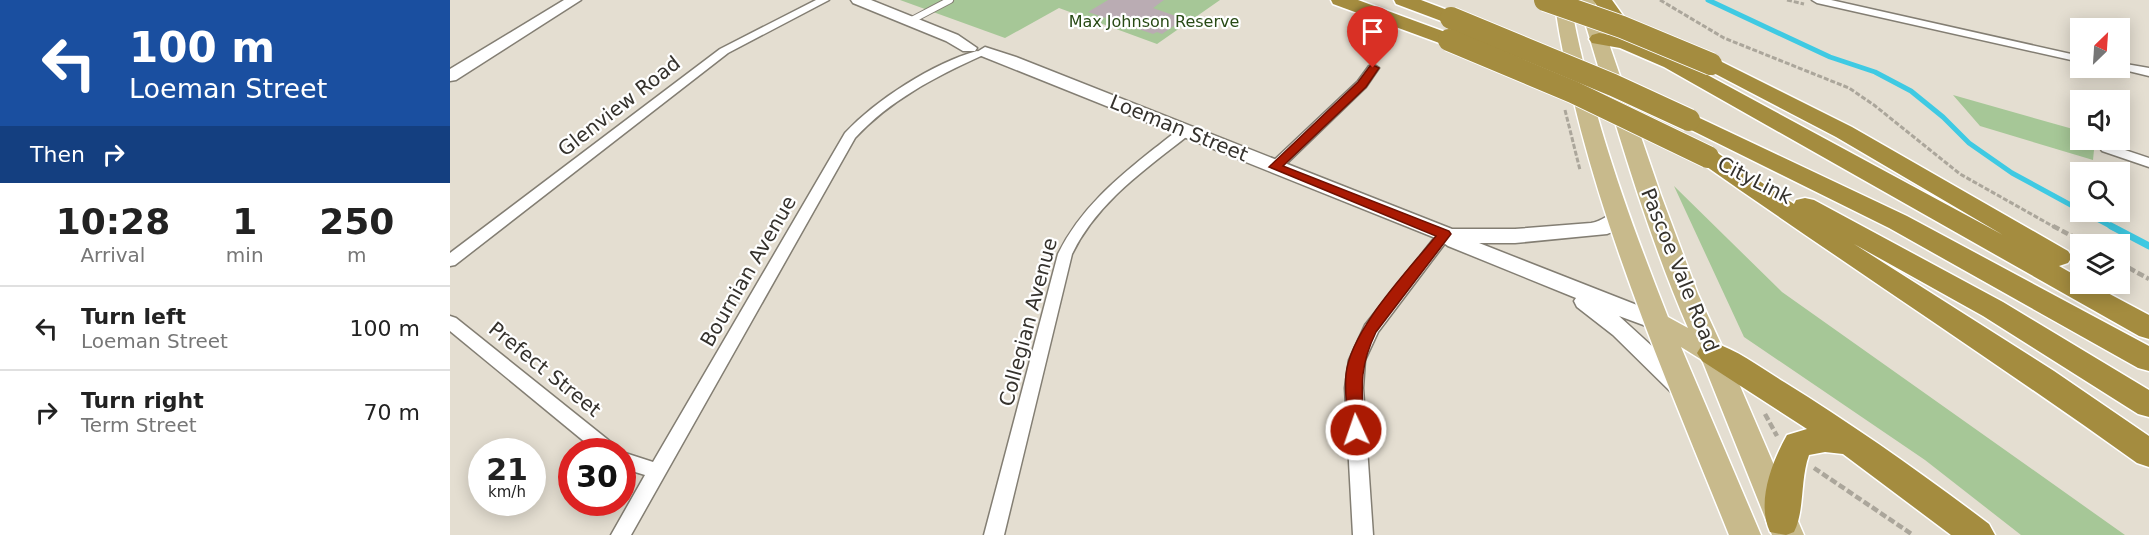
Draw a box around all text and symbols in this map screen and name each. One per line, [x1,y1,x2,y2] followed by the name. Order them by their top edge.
[1347,6,1398,68] pin
[1069,12,1239,31] park label: Max Johnson Reserve
[1356,15,1389,48] icon: arrive
[2070,18,2130,78] north arrow
[2070,18,2130,294] map controls
[129,23,275,72] text: 100 m
[30,24,108,102] icon: left
[553,51,685,161] street label: Glenview Road
[129,73,327,104] text: Loeman Street
[1106,89,1252,167] street label: Loeman Street
[2070,90,2130,150] button: sound
[97,138,130,171] icon: right
[30,142,85,167] text: Then
[1714,151,1797,209] street label: CityLink
[2070,162,2130,222] button: search
[1636,185,1724,355] street label: Pascoe Vale Road
[695,191,801,351] street label: Bournian Avenue
[56,201,170,242] text: 10:28
[232,201,257,242] text: 1
[319,201,394,242] text: 250
[2070,234,2130,294] button: layers
[994,235,1062,409] street label: Collegian Avenue
[80,243,145,267] text: Arrival
[226,243,264,267] text: min
[347,243,367,267] text: m
[81,304,186,329] text: Turn left
[30,312,63,345] icon: left
[350,316,420,341] text: 100 m
[484,317,606,422] street label: Prefect Street
[81,329,228,353] text: Loeman Street
[81,388,204,413] text: Turn right
[30,396,63,429] icon: right
[1324,398,1388,462] position arrow
[364,400,420,425] text: 70 m
[81,413,197,437] text: Term Street
[558,438,636,516] speed limit sign: 30
[486,452,528,487] text: 21
[488,483,526,501] text: km/h

